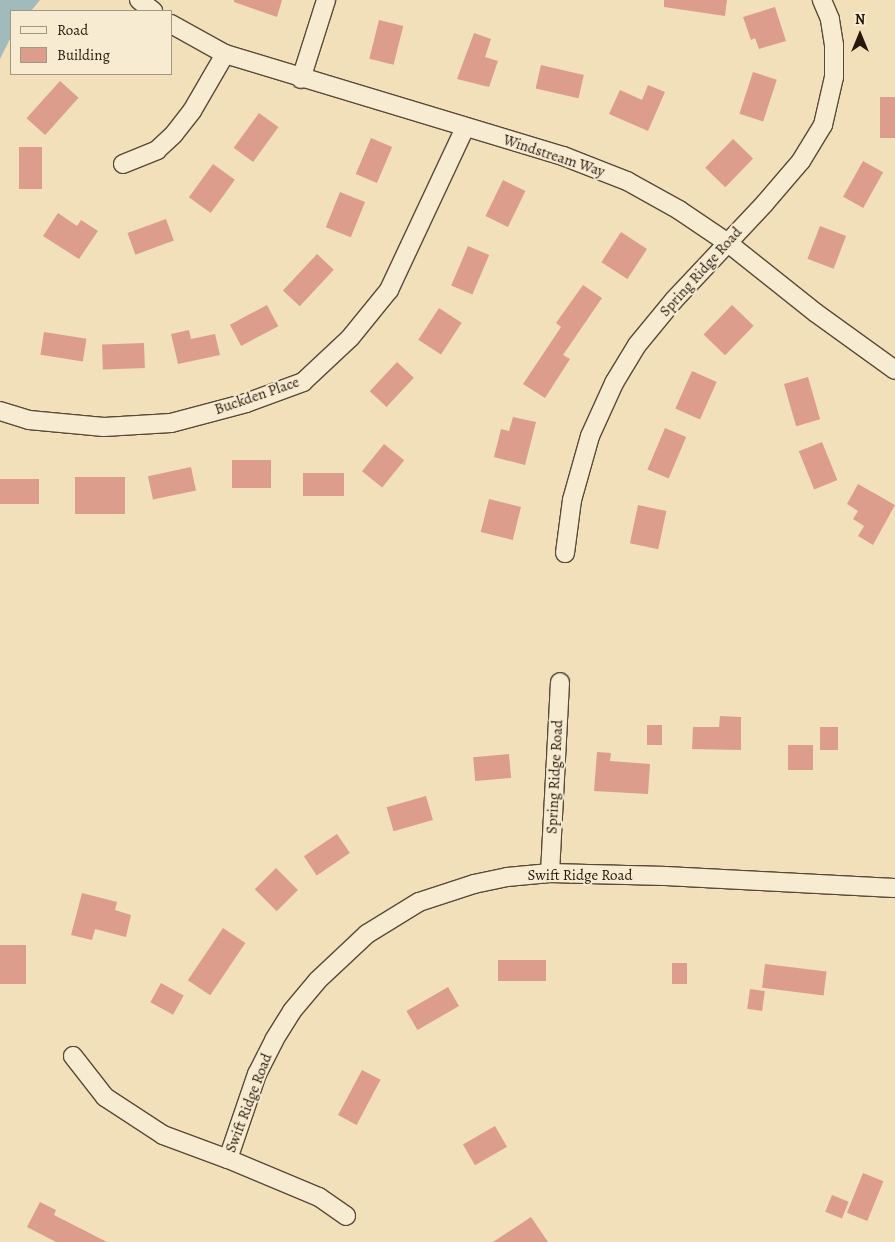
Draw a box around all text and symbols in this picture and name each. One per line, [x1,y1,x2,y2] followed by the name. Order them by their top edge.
[10,10,172,75] legend
[835,10,885,60] north arrow
[855,10,865,29] text: N
[57,20,88,40] text: Road
[57,45,110,65] text: Building
[501,131,607,181] street label: Windstream Way
[656,224,746,320] street label: Spring Ridge Road
[212,373,302,419] street label: Buckden Place
[543,719,567,835] street label: Spring Ridge Road
[528,867,632,885] street label: Swift Ridge Road
[222,1051,276,1155] street label: Swift Ridge Road

